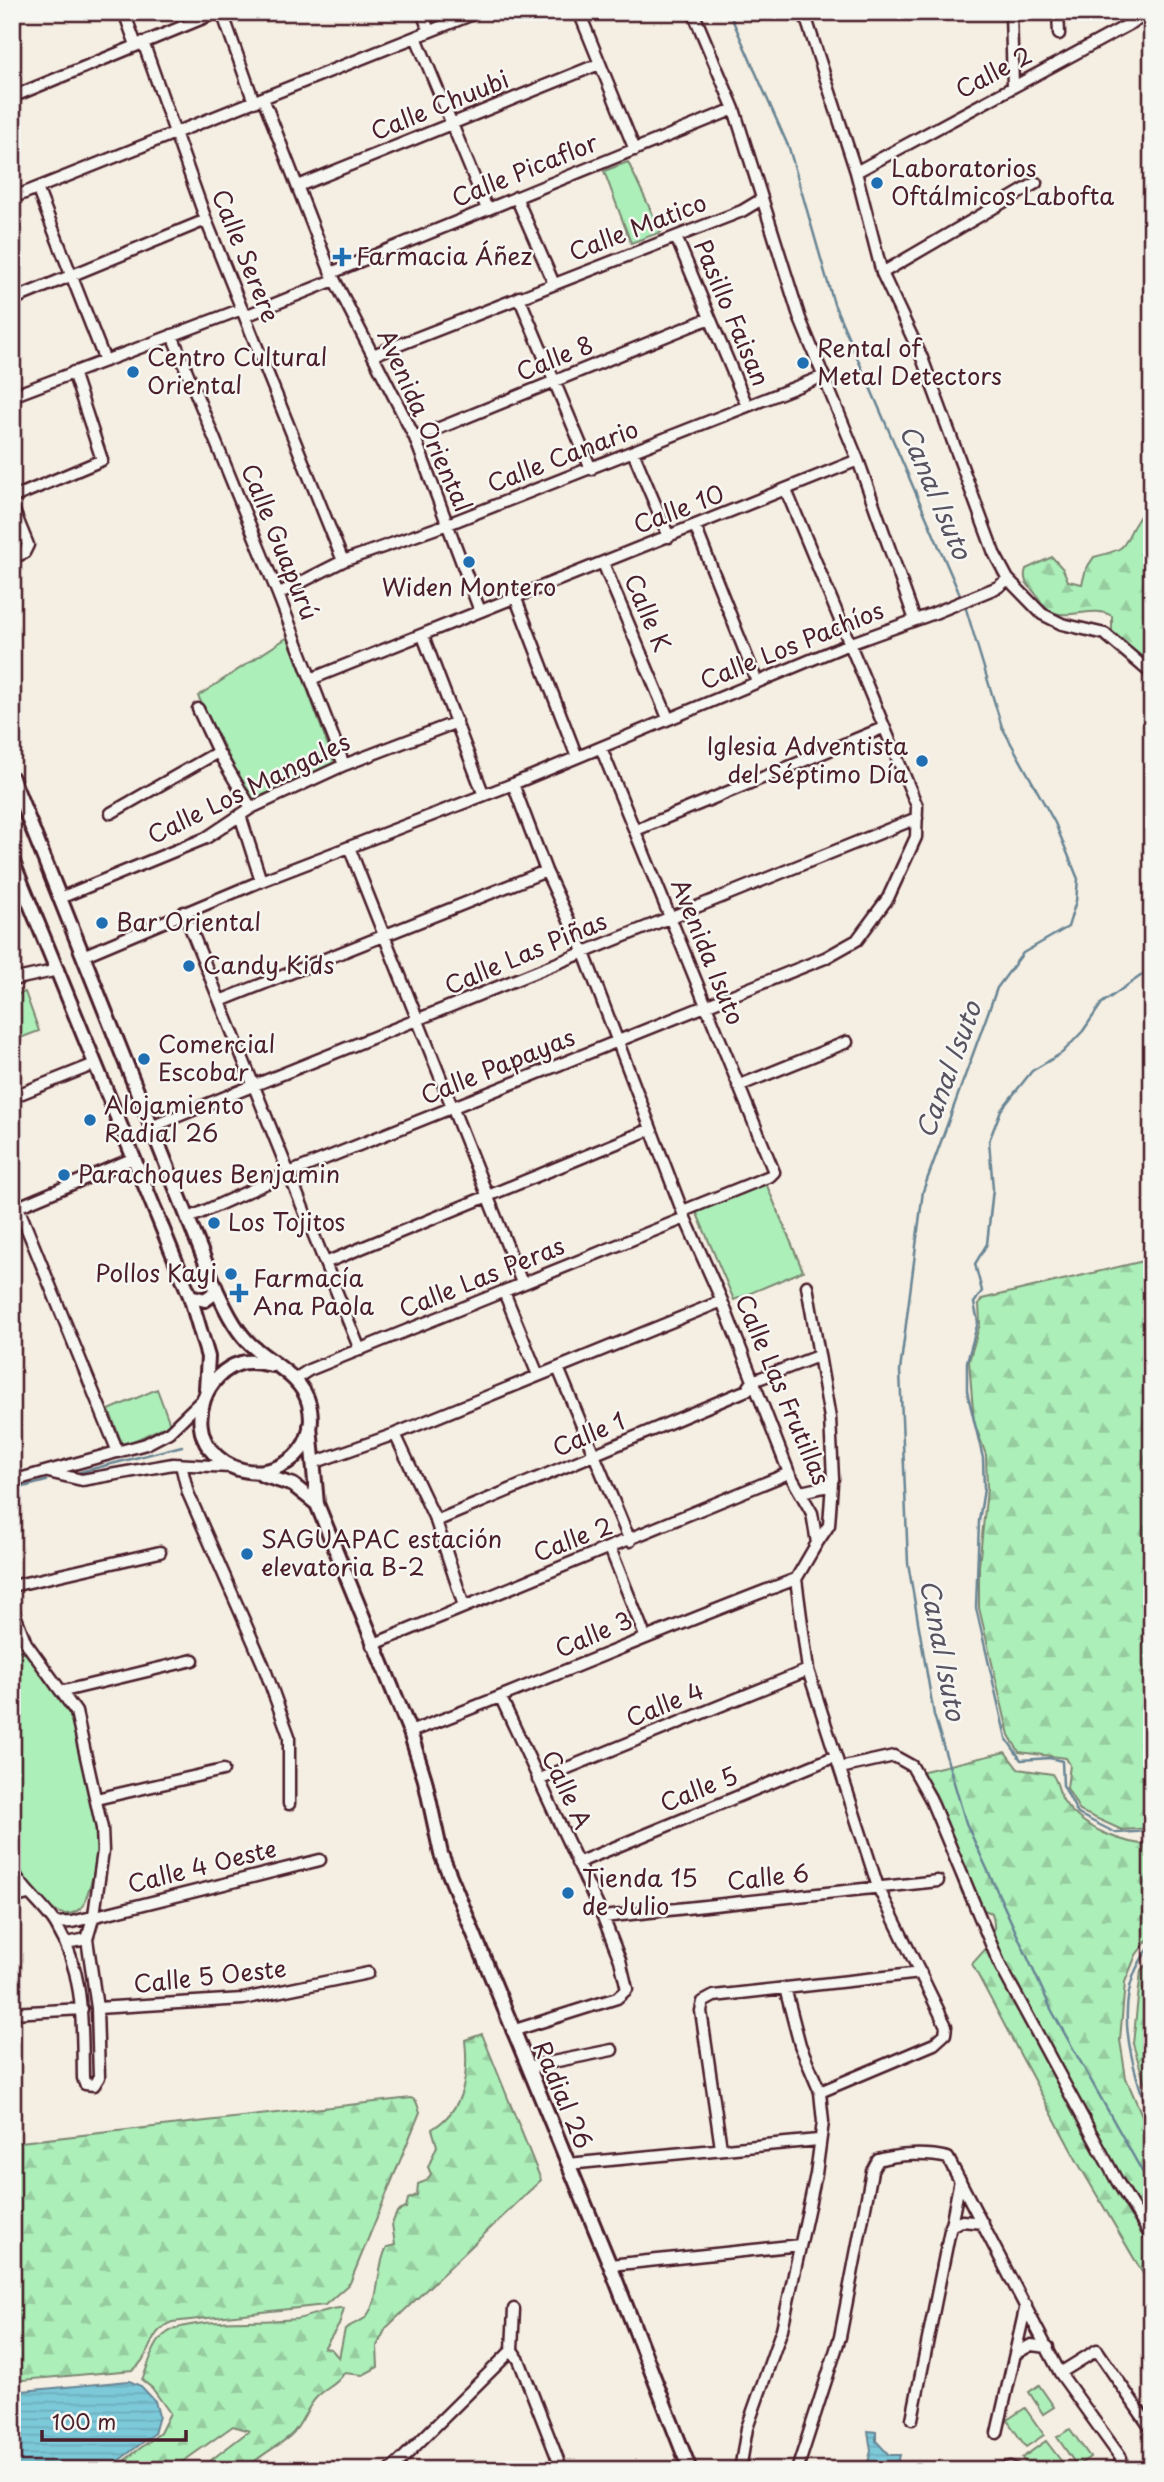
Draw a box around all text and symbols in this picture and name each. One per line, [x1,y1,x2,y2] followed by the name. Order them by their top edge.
[948,36,1038,106] street label: Calle 2
[365,60,514,148] street label: Calle Chuubi
[446,123,604,215] street label: Calle Picaflor
[891,149,1114,213] place label: Laboratorios Oftálmicos Labofta
[869,175,885,191] marker: Laboratorios Oftálmicos Labofta
[204,183,290,327] street label: Calle Serere
[563,183,711,269] street label: Calle Matico
[686,233,780,391] street label: Pasillo Faisan
[356,237,532,273] place label: Farmacia Áñez
[334,249,350,265] marker: Farmacia Áñez
[369,323,482,517] street label: Avenida Oriental
[510,325,598,389] street label: Calle 8
[817,329,1002,393] place label: Rental of Metal Detectors
[147,338,327,402] place label: Centro Cultural Oriental
[795,355,811,371] marker: Rental of Metal Detectors
[125,364,141,380] marker: Centro Cultural Oriental
[481,410,643,501] street label: Calle Canario
[891,418,983,566] water label: Canal Isuto
[233,458,329,625] street label: Calle Guapurú
[628,474,729,542] street label: Calle 10
[461,554,477,570] marker: Widen Montero
[382,568,556,604] place label: Widen Montero
[616,568,681,657] street label: Calle K
[694,591,889,697] street label: Calle Los Pachíos
[141,722,356,852] street label: Calle Los Mangales
[707,727,908,791] place label: Iglesia Adventista del Séptimo Día
[914,753,930,769] marker: Iglesia Adventista del Séptimo Día
[663,873,755,1030] street label: Avenida Isuto
[438,902,612,1003] street label: Calle Las Piñas
[116,903,261,939] place label: Bar Oriental
[94,915,110,931] marker: Bar Oriental
[203,946,335,982] place label: Candy Kids
[181,958,197,974] marker: Candy Kids
[905,994,991,1143] water label: Canal Isuto
[415,1018,580,1112] street label: Calle Papayas
[158,1025,275,1089] place label: Comercial Escobar
[136,1051,152,1067] marker: Comercial Escobar
[104,1086,244,1150] place label: Alojamiento Radial 26
[82,1112,98,1128] marker: Alojamiento Radial 26
[78,1155,340,1191] place label: Parachoques Benjamin
[56,1167,72,1183] marker: Parachoques Benjamin
[228,1203,346,1239] place label: Los Tojitos
[206,1215,222,1231] marker: Los Tojitos
[393,1227,569,1326] street label: Calle Las Peras
[95,1254,217,1290] place label: Pollos Kayi
[253,1259,374,1323] place label: Farmacía Ana Paola
[223,1266,239,1282] marker: Pollos Kayi
[231,1285,247,1301] marker: Farmacía Ana Paola
[727,1288,840,1490] street label: Calle Las Frutillas
[546,1402,630,1465] street label: Calle 1
[527,1507,617,1570] street label: Calle 2
[261,1520,502,1584] place label: SAGUAPAC estación elevatoria B-2
[239,1546,255,1562] marker: SAGUAPAC estación elevatoria B-2
[911,1576,977,1725] water label: Canal Isuto
[549,1601,638,1666] street label: Calle 3
[620,1671,709,1735] street label: Calle 4
[534,1744,602,1835] street label: Calle A
[654,1756,742,1820] street label: Calle 5
[123,1829,280,1901] street label: Calle 4 Oeste
[725,1854,810,1898] street label: Calle 6
[582,1859,698,1923] place label: Tienda 15 de Julio
[560,1885,576,1901] marker: Tienda 15 de Julio
[132,1949,288,2001] street label: Calle 5 Oeste
[525,2035,603,2154] street label: Radial 26
[42,2398,186,2442] scale bar
[52,2405,116,2437] text: 100 m

